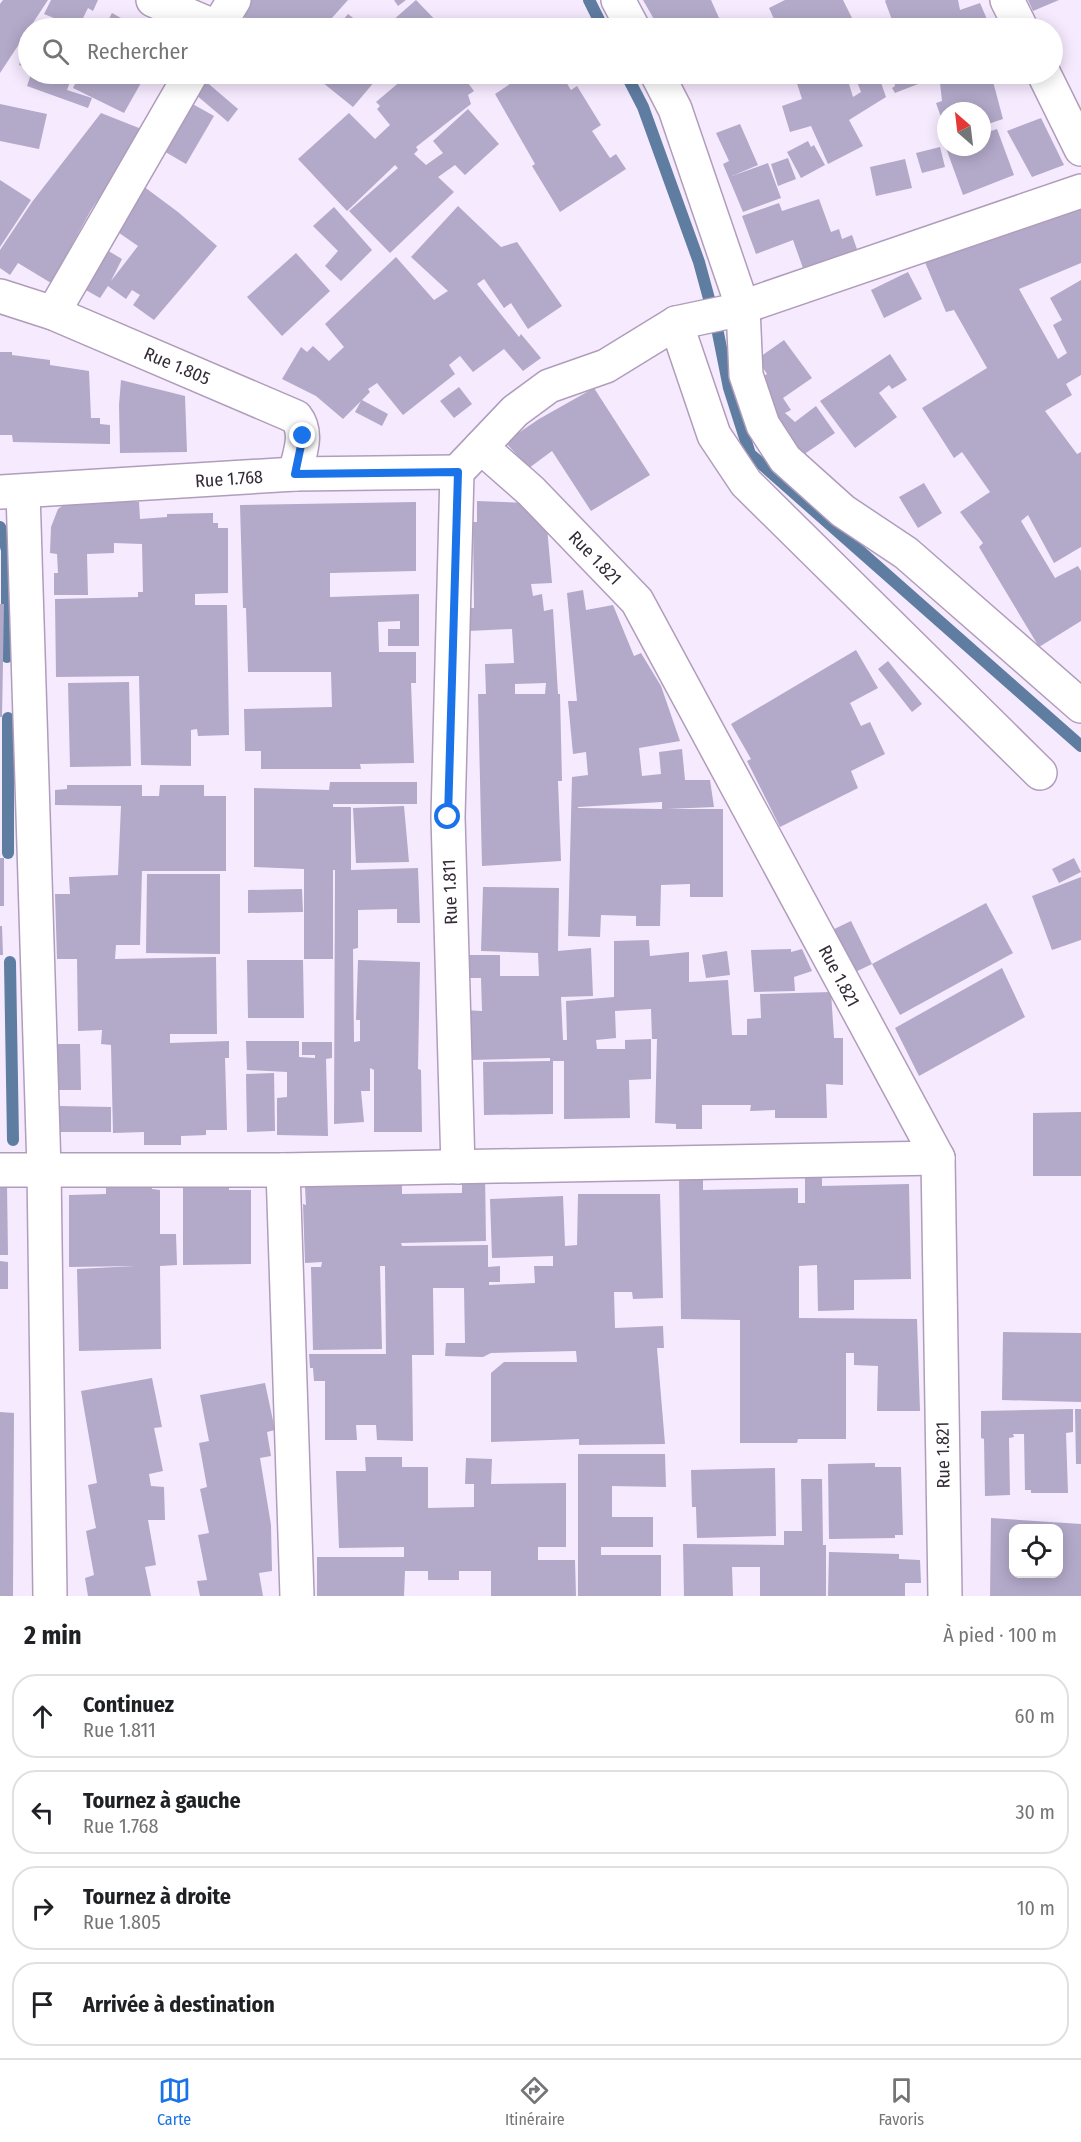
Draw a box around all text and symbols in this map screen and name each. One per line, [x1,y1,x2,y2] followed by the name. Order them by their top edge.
[18,18,1063,84] search box
[39,35,72,68] icon: search
[87,38,188,65] text: Rechercher
[937,102,991,156] north arrow
[141,342,213,390] street label: Rue 1.805
[289,422,315,448] route end
[194,466,264,492] street label: Rue 1.768
[564,526,626,590] street label: Rue 1.821
[434,803,460,829] route start
[438,859,462,925] street label: Rue 1.811
[814,941,864,1011] street label: Rue 1.821
[931,1422,955,1488] street label: Rue 1.821
[1009,1524,1063,1578] map controls
[1009,1524,1063,1578] button: locate
[24,1620,82,1651] text: 2 min
[943,1623,1057,1647] text: À pied · 100 m
[83,1691,174,1718] text: Continuez
[26,1700,59,1733] icon: ahead
[1015,1704,1055,1728] text: 60 m
[83,1718,156,1742] text: Rue 1.811
[83,1787,241,1814] text: Tournez à gauche
[26,1796,59,1829] icon: left
[1015,1800,1055,1824] text: 30 m
[83,1814,159,1838] text: Rue 1.768
[83,1883,231,1910] text: Tournez à droite
[26,1892,59,1925] icon: right
[1017,1896,1055,1920] text: 10 m
[83,1910,161,1934] text: Rue 1.805
[26,1988,59,2021] icon: arrive
[83,1991,275,2018] text: Arrivée à destination
[157,2074,191,2129] tab: Carte
[505,2074,565,2129] tab: Itinéraire
[879,2074,924,2129] tab: Favoris

